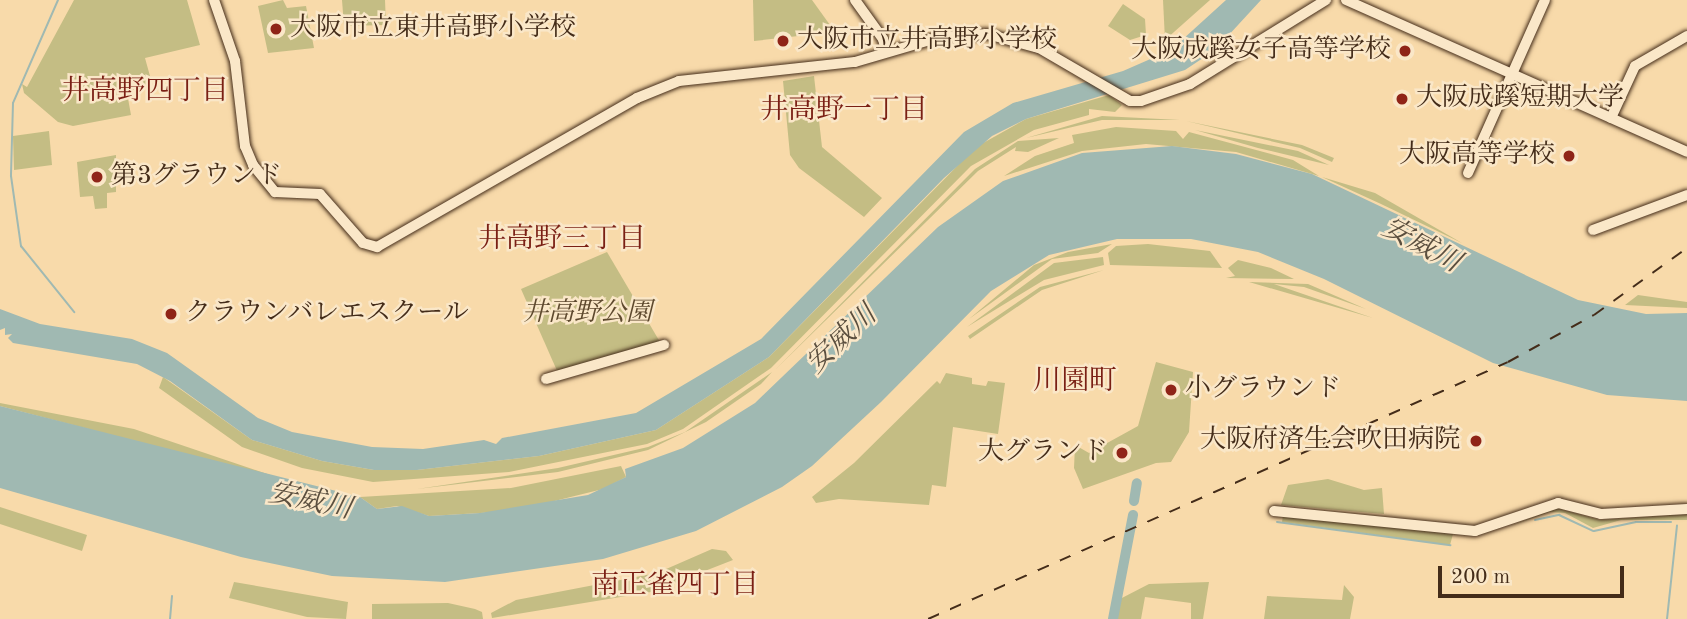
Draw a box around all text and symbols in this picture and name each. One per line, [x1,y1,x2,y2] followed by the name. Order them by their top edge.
[290,13,576,45] place label: 大阪市立東井高野小学校
[268,21,284,37] marker: 大阪市立東井高野小学校
[797,25,1057,57] place label: 大阪市立井高野小学校
[775,33,791,49] marker: 大阪市立井高野小学校
[1131,35,1391,67] place label: 大阪成蹊女子高等学校
[1397,43,1413,59] marker: 大阪成蹊女子高等学校
[61,75,229,109] district label: 井高野四丁目
[1416,83,1624,115] place label: 大阪成蹊短期大学
[1394,91,1410,107] marker: 大阪成蹊短期大学
[760,94,928,128] district label: 井高野一丁目
[1399,140,1555,172] place label: 大阪高等学校
[1561,148,1577,164] marker: 大阪高等学校
[111,161,282,193] place label: 第3グラウンド
[89,169,105,185] marker: 第3グラウンド
[1376,211,1466,281] water label: 安威川
[478,223,646,257] district label: 井高野三丁目
[185,298,471,330] place label: クラウンバレエスクール
[522,298,652,330] park label: 井高野公園
[800,299,884,381] water label: 安威川
[163,306,179,322] marker: クラウンバレエスクール
[1033,365,1117,399] district label: 川園町
[1185,374,1341,406] place label: 小グラウンド
[1163,382,1179,398] marker: 小グラウンド
[1200,425,1460,457] place label: 大阪府済生会吹田病院
[1466,431,1486,451] marker: 大阪府済生会吹田病院
[978,437,1108,469] place label: 大グランド
[1114,445,1130,461] marker: 大グランド
[265,477,355,527] water label: 安威川
[1442,552,1628,596] scale bar
[1451,567,1510,588] text: 200 m
[591,569,759,603] district label: 南正雀四丁目

